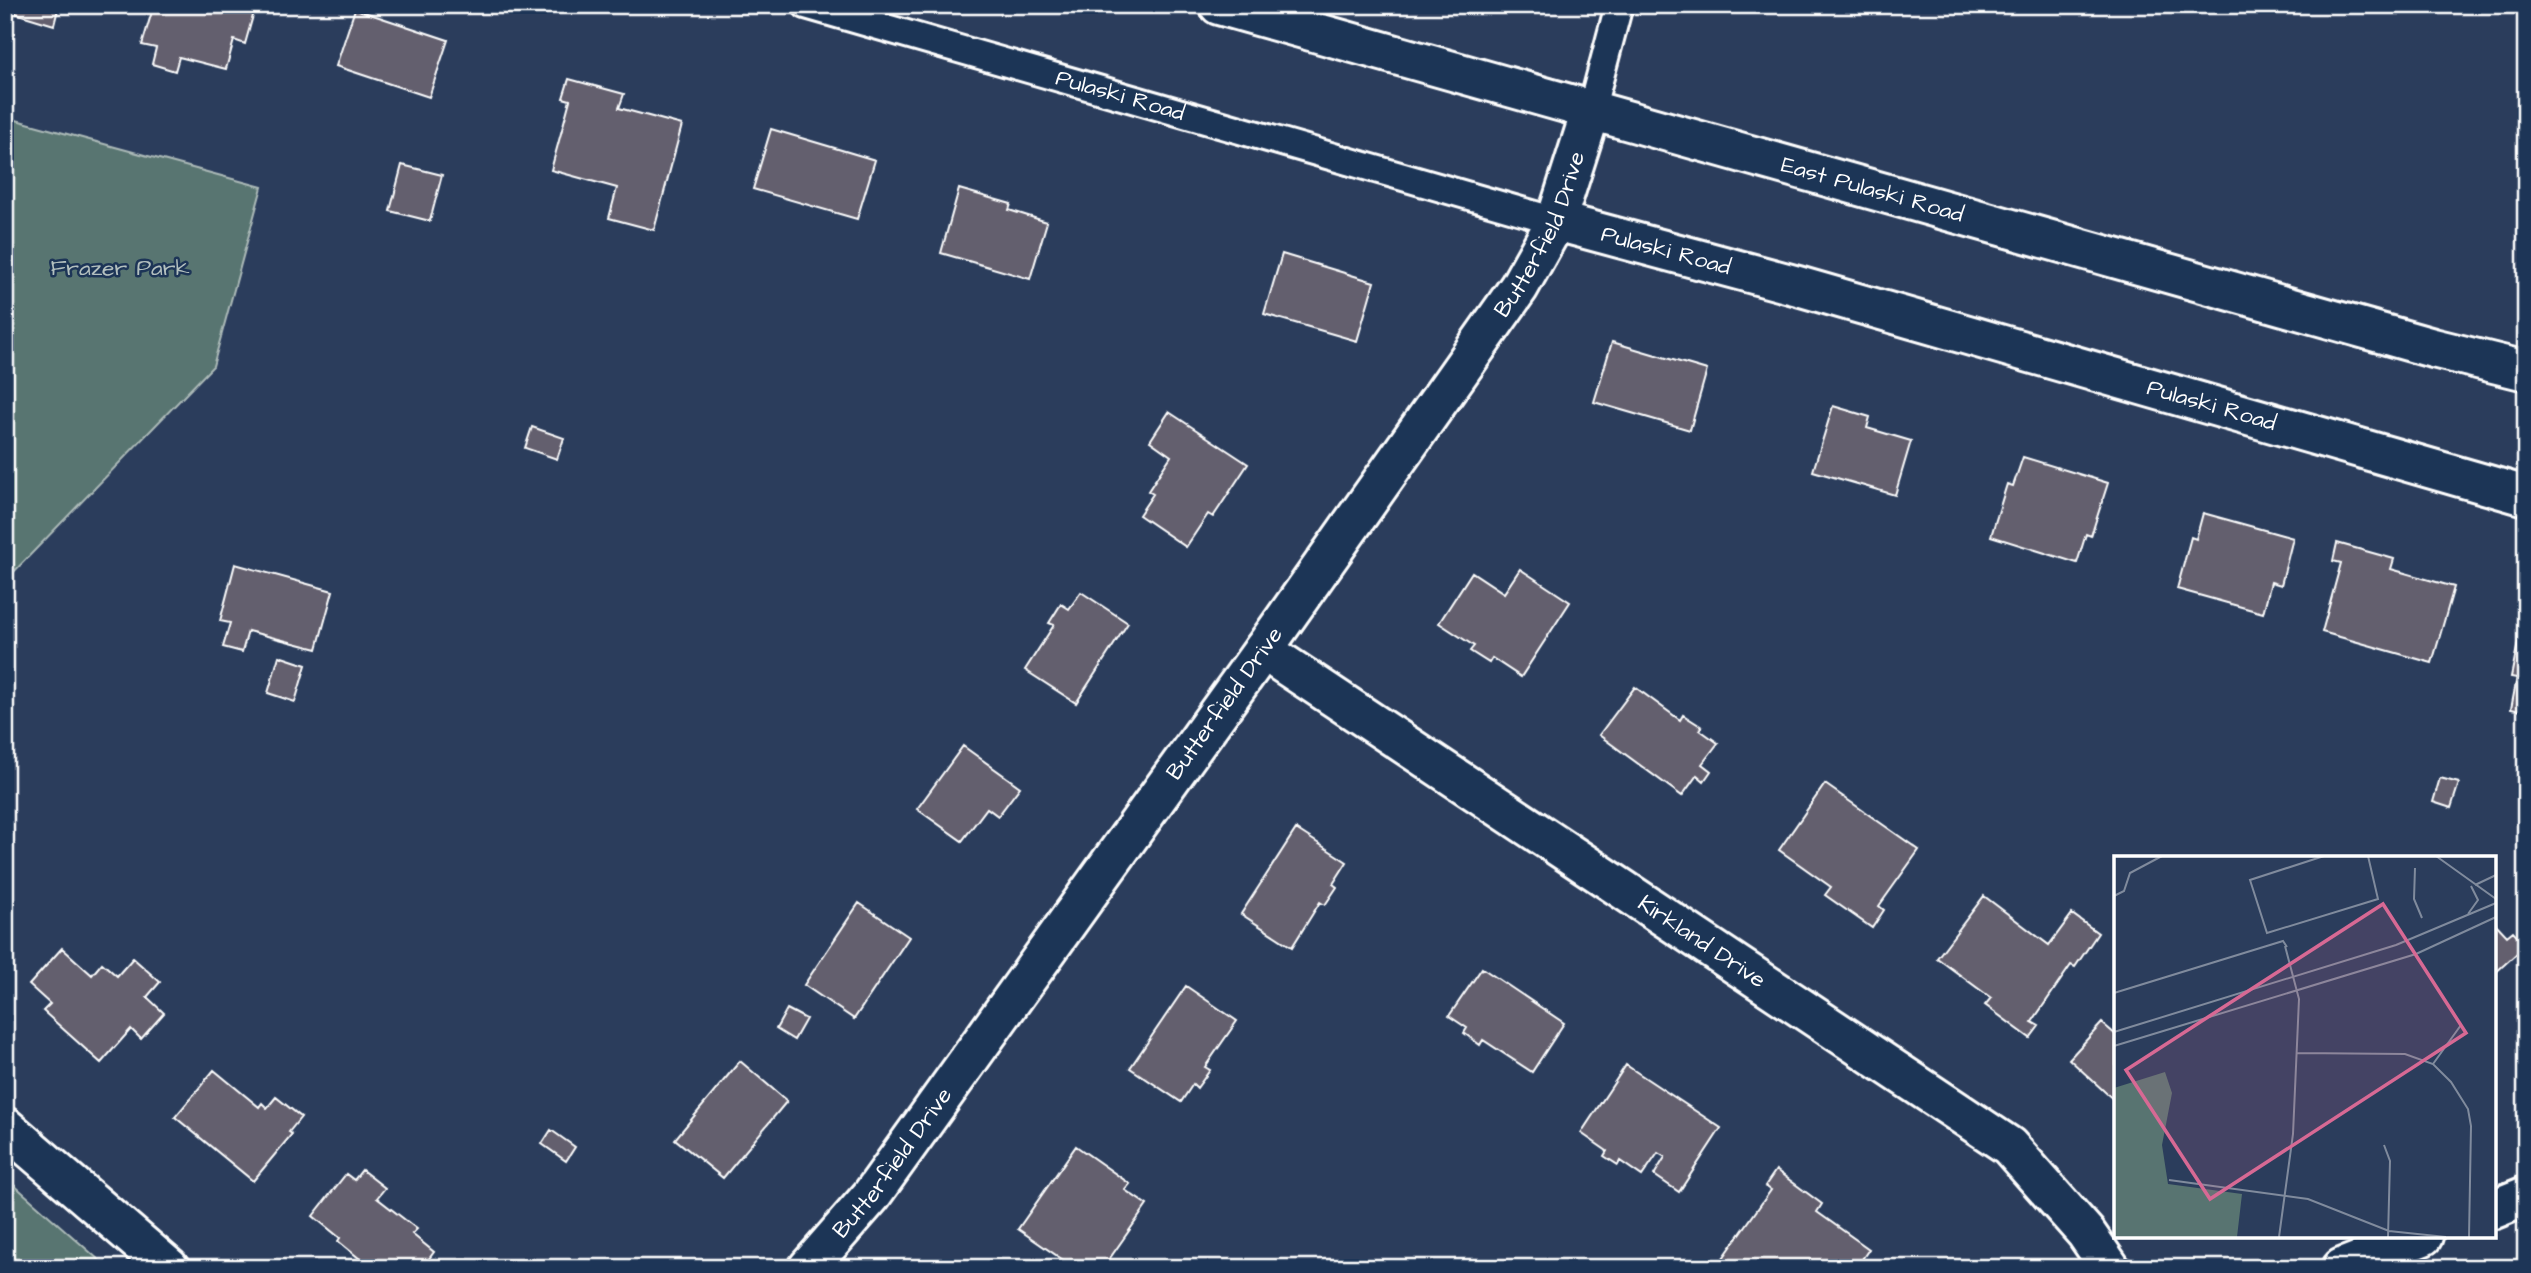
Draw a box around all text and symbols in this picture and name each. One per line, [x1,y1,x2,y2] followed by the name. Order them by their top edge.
[1052,62,1189,129] street label: Pulaski Road
[1486,147,1593,324] street label: Butterfield Drive
[1777,149,1968,231] street label: East Pulaski Road
[1598,218,1735,283] street label: Pulaski Road
[50,252,190,284] park label: Frazer Park
[2143,372,2280,439] street label: Pulaski Road
[1159,620,1290,787] street label: Butterfield Drive
[2114,856,2496,1238] inset map
[1632,888,1772,996] street label: Kirkland Drive
[825,1081,960,1245] street label: Butterfield Drive

